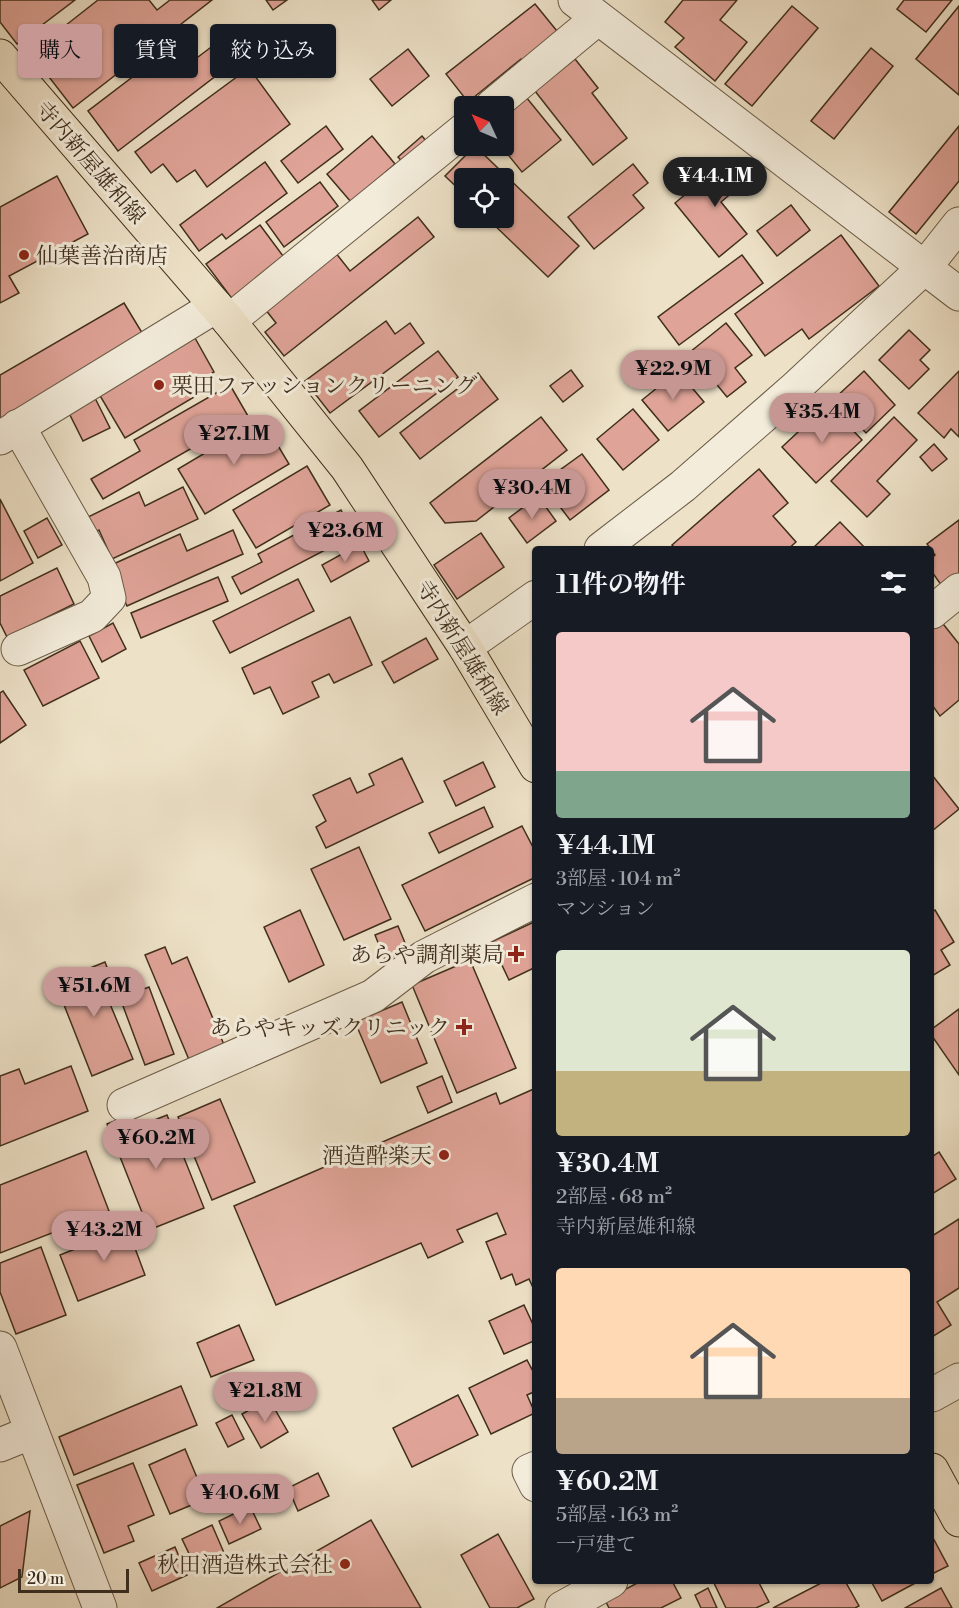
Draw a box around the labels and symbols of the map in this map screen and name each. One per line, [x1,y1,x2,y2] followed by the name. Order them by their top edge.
[29,96,151,230] street label: 寺内新屋雄和線
[454,96,514,156] north arrow
[666,157,764,208] pin: ¥44.1M
[36,243,168,270] place label: 仙葉善治商店
[17,248,31,262] marker: 仙葉善治商店
[624,350,722,401] pin: ¥22.9M
[171,373,477,400] place label: 栗田ファッションクリーニング
[152,378,166,392] marker: 栗田ファッションクリーニング
[773,393,871,444] pin: ¥35.4M
[185,415,283,466] pin: ¥27.1M
[483,469,581,520] pin: ¥30.4M
[296,512,394,563] pin: ¥23.6M
[409,575,514,720] street label: 寺内新屋雄和線
[350,942,504,969] place label: あらや調剤薬局
[509,947,523,961] marker: あらや調剤薬局
[45,967,143,1018] pin: ¥51.6M
[210,1015,450,1042] place label: あらやキッズクリニック
[455,1018,473,1036] marker: あらやキッズクリニック
[107,1119,205,1170] pin: ¥60.2M
[322,1143,432,1170] place label: 酒造酔楽天
[437,1148,451,1162] marker: 酒造酔楽天
[55,1211,153,1262] pin: ¥43.2M
[216,1372,314,1423] pin: ¥21.8M
[191,1474,289,1525] pin: ¥40.6M
[157,1552,333,1579] place label: 秋田酒造株式会社
[338,1557,352,1571] marker: 秋田酒造株式会社
[18,1566,129,1594] scale bar

